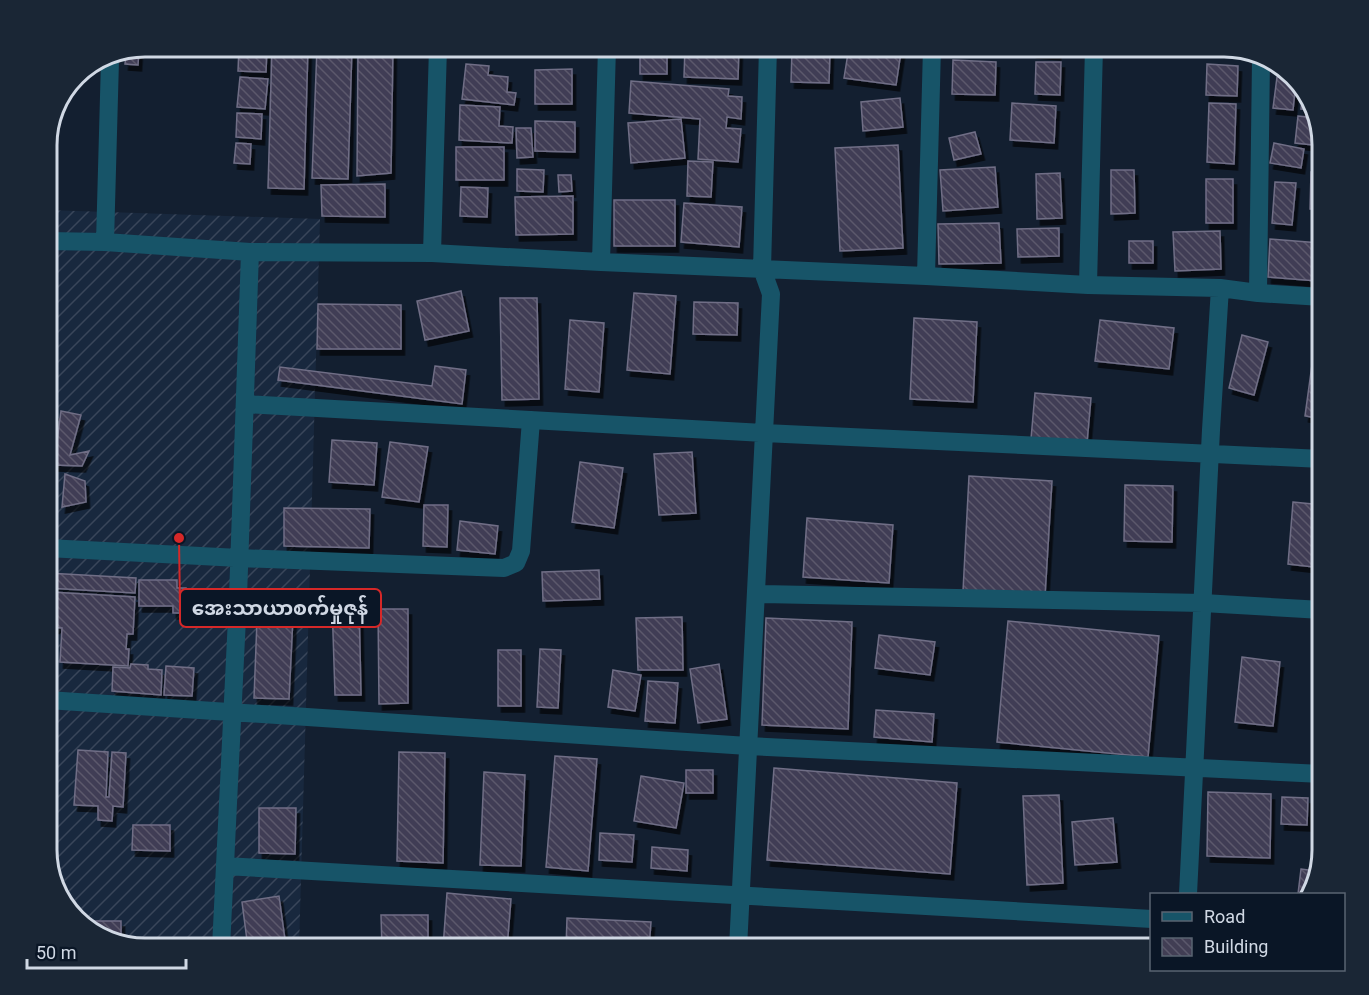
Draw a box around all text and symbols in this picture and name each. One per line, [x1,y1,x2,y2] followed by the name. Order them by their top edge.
[180,589,381,627] callout: အေးသာယာစက်မှုဇုန်
[192,595,368,624] text: အေးသာယာစက်မှုဇုန်
[1150,893,1345,971] legend
[1204,906,1245,927] text: Road
[27,932,186,970] scale bar
[1204,936,1268,957] text: Building
[36,942,76,963] text: 50 m

